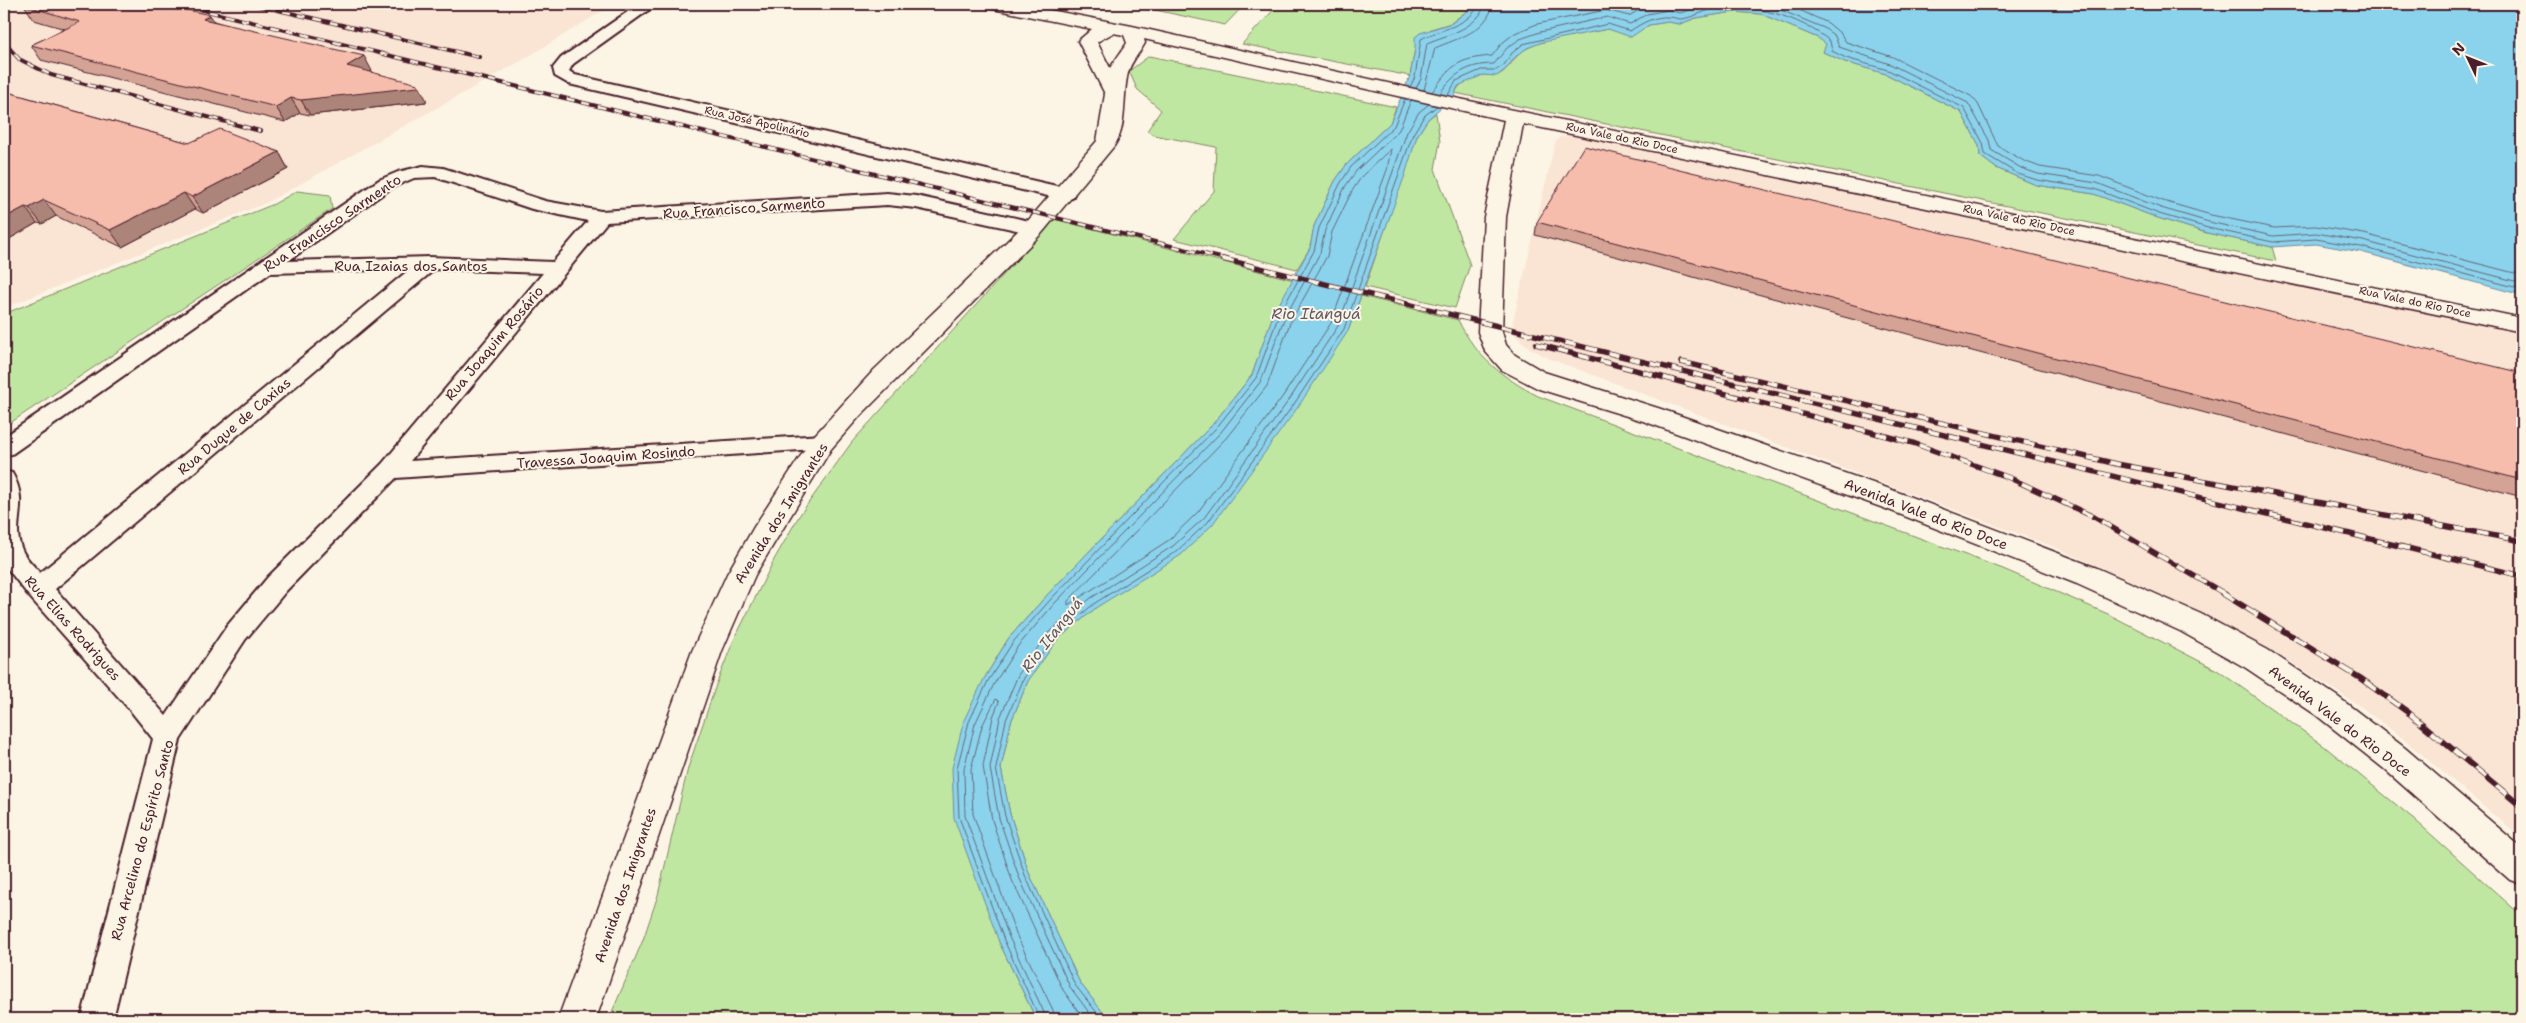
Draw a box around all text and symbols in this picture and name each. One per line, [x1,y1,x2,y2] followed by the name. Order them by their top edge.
[2444,32,2494,82] north arrow
[2448,39,2469,59] text: N
[703,103,811,141] street label: Rua José Apolinário
[1565,119,1679,157] street label: Rua Vale do Rio Doce
[260,170,404,276] street label: Rua Francisco Sarmento
[662,193,826,223] street label: Rua Francisco Sarmento
[1962,201,2076,239] street label: Rua Vale do Rio Doce
[334,257,488,275] street label: Rua Izaias dos Santos
[441,282,547,404] street label: Rua Joaquim Rosário
[2358,283,2472,321] street label: Rua Vale do Rio Doce
[1272,304,1360,324] water label: Rio Itanguá
[174,373,294,479] street label: Rua Duque de Caxias
[730,439,832,587] street label: Avenida dos Imigrantes
[516,442,696,472] street label: Travessa Joaquim Rosindo
[1841,474,2011,554] street label: Avenida Vale do Rio Doce
[21,572,125,684] street label: Rua Elias Rodrigues
[1017,594,1087,676] water label: Rio Itanguá
[2265,661,2415,781] street label: Avenida Vale do Rio Doce
[106,738,178,942] street label: Rua Arcelino do Espírito Santo
[590,805,660,965] street label: Avenida dos Imigrantes

